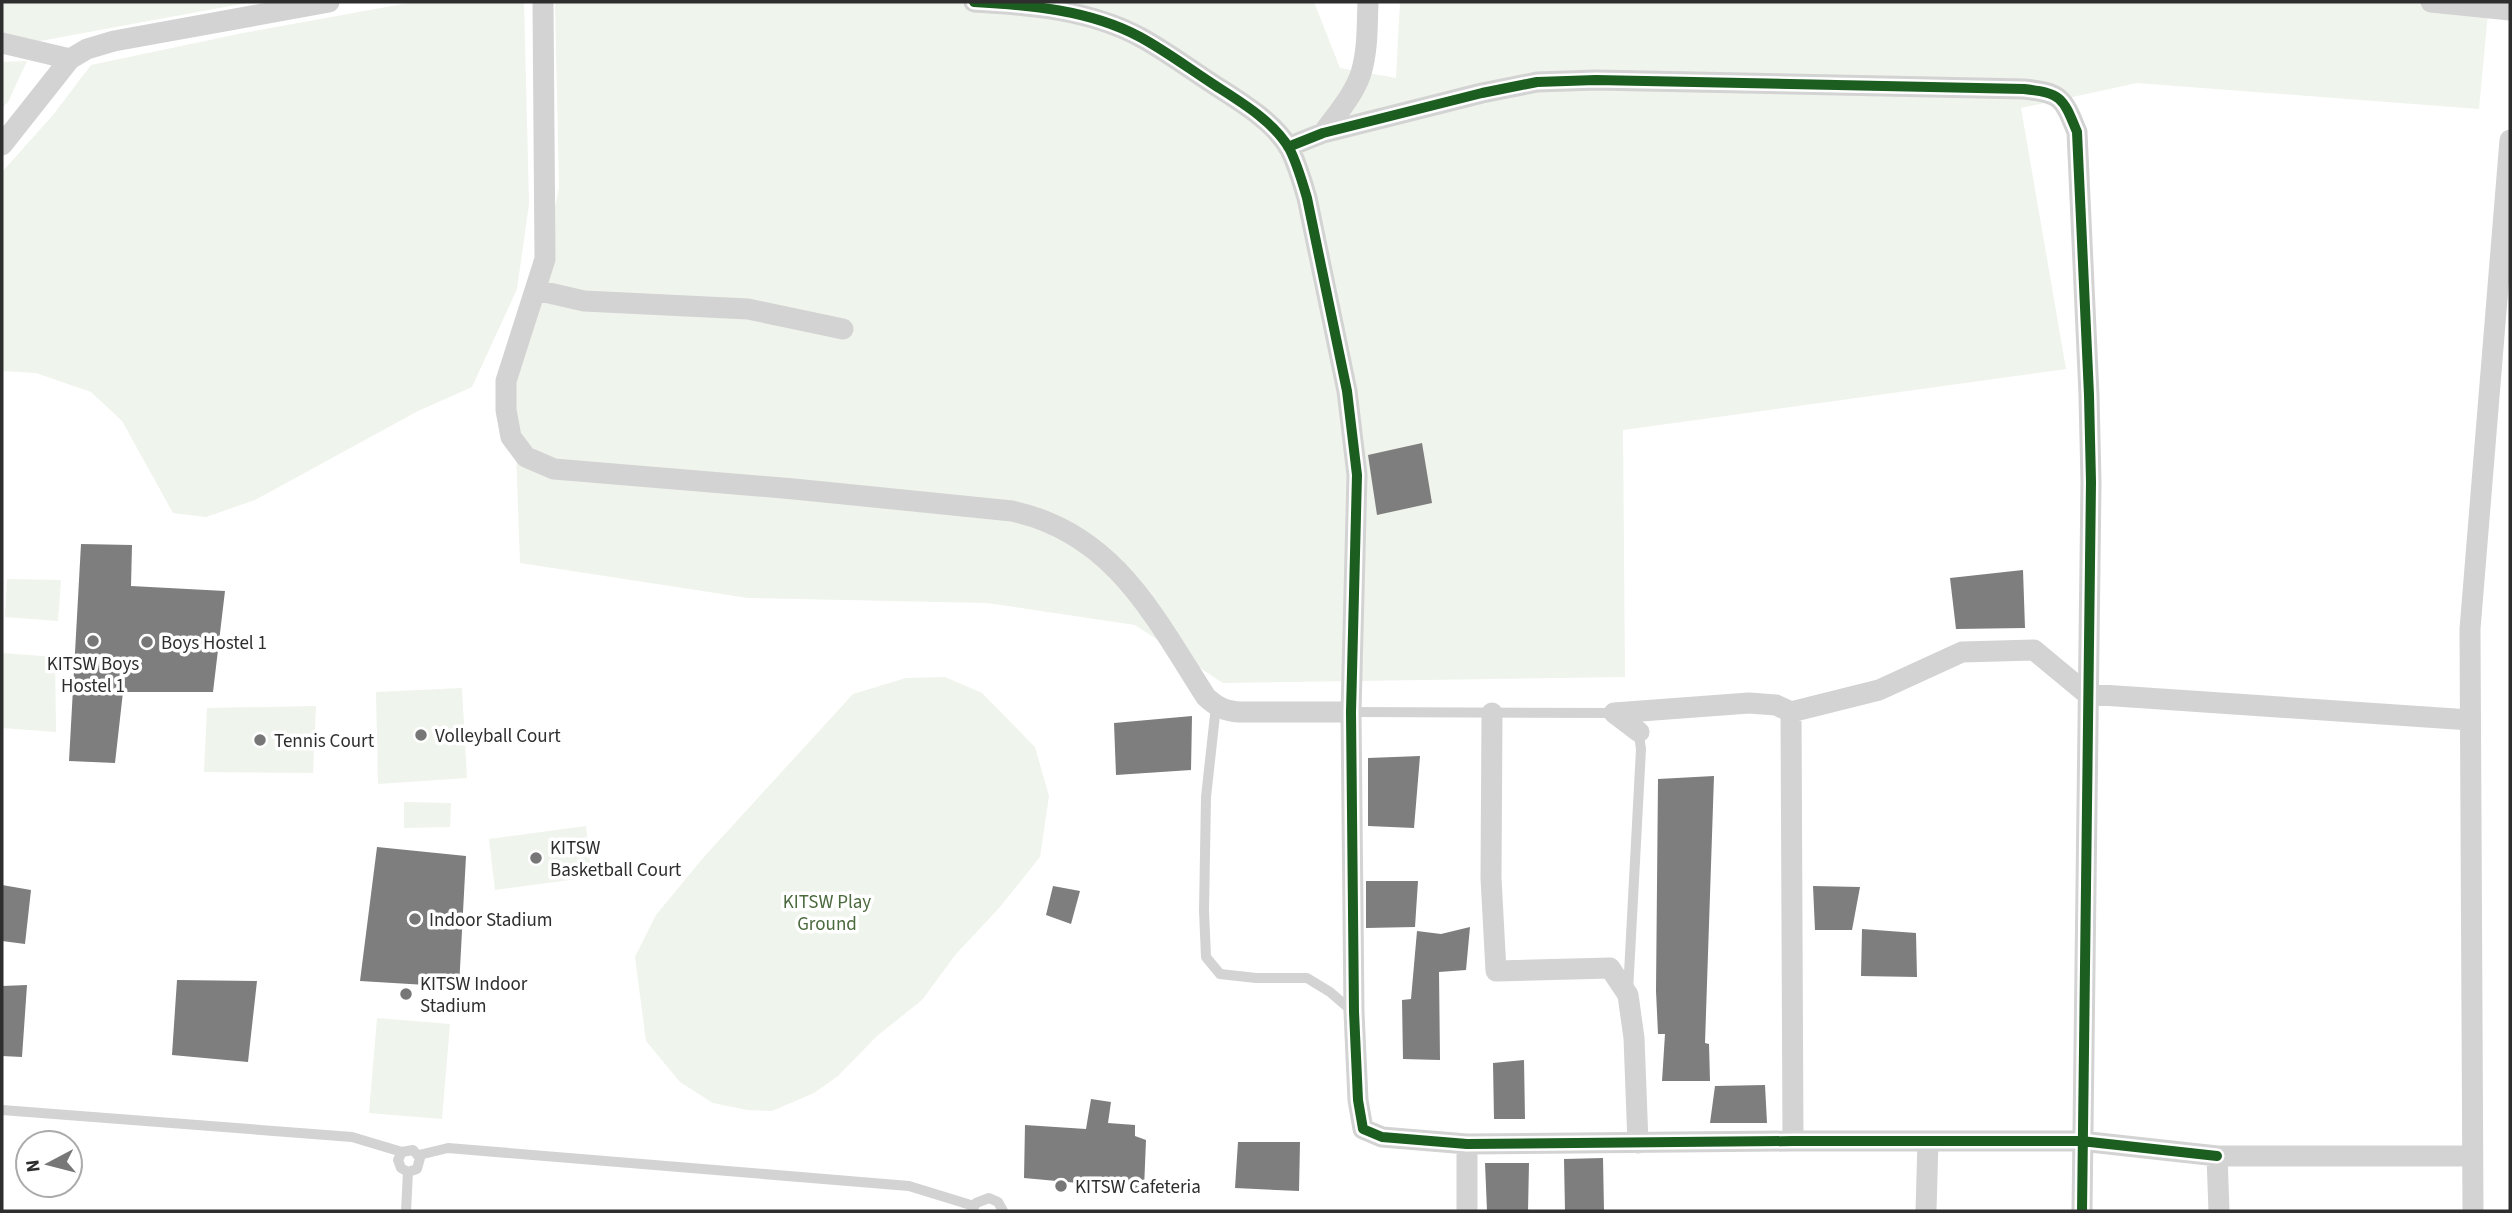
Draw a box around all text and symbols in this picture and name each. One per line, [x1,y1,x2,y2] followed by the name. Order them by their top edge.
[161,630,267,657] place label: Boys Hostel 1
[85,633,101,649] marker: KITSW Boys Hostel 1
[139,634,155,650] marker: Boys Hostel 1
[47,651,139,700] place label: KITSW Boys Hostel 1
[435,723,561,750] place label: Volleyball Court
[413,727,429,743] marker: Volleyball Court
[274,728,375,755] place label: Tennis Court
[252,732,268,748] marker: Tennis Court
[550,835,682,884] place label: KITSW Basketball Court
[528,850,544,866] marker: KITSW Basketball Court
[783,889,871,938] park label: KITSW Play Ground
[429,907,553,934] place label: Indoor Stadium
[407,911,423,927] marker: Indoor Stadium
[420,971,528,1020] place label: KITSW Indoor Stadium
[398,986,414,1002] marker: KITSW Indoor Stadium
[14,1129,84,1199] north arrow
[19,1158,48,1174] text: N
[1075,1174,1201,1201] place label: KITSW Cafeteria
[1053,1178,1069,1194] marker: KITSW Cafeteria

